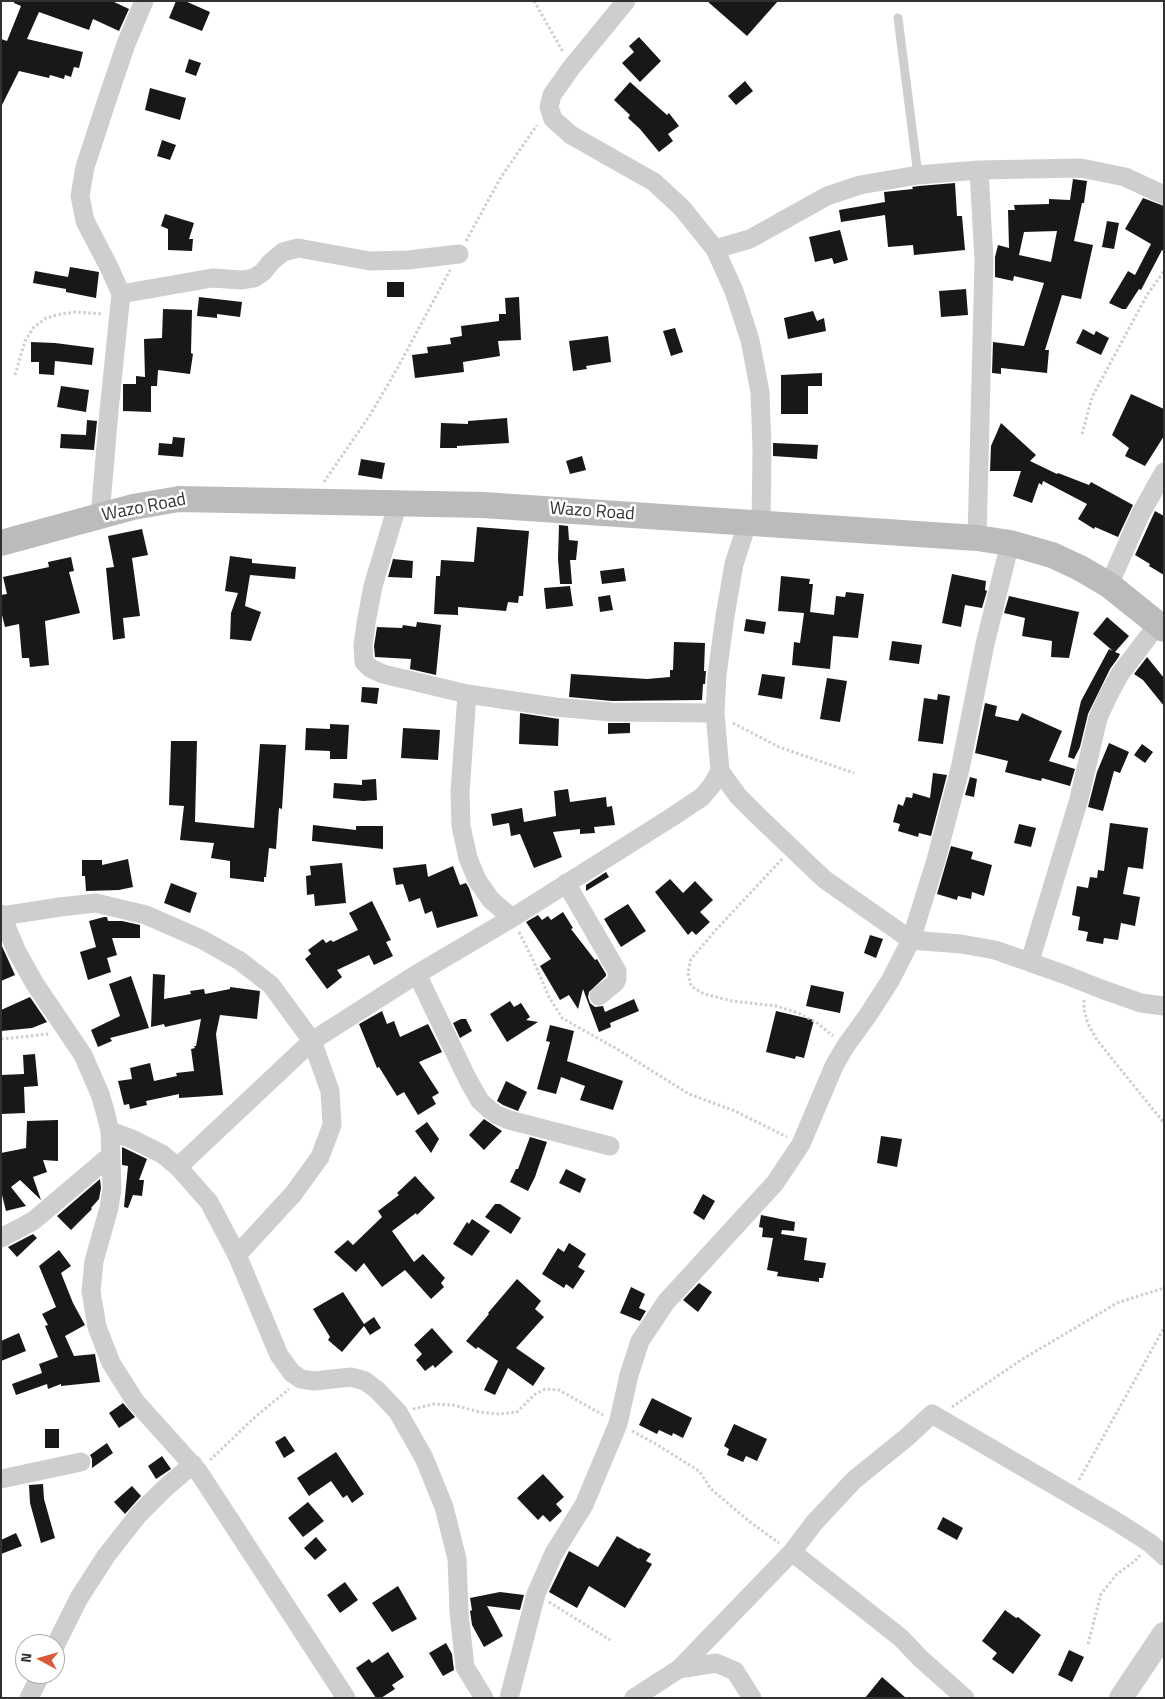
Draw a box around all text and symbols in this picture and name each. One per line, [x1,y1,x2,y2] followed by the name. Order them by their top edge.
[100,489,188,527] street label: Wazo Road
[549,498,635,526] street label: Wazo Road
[15,1634,65,1684] north arrow
[15,1652,37,1663] text: N

